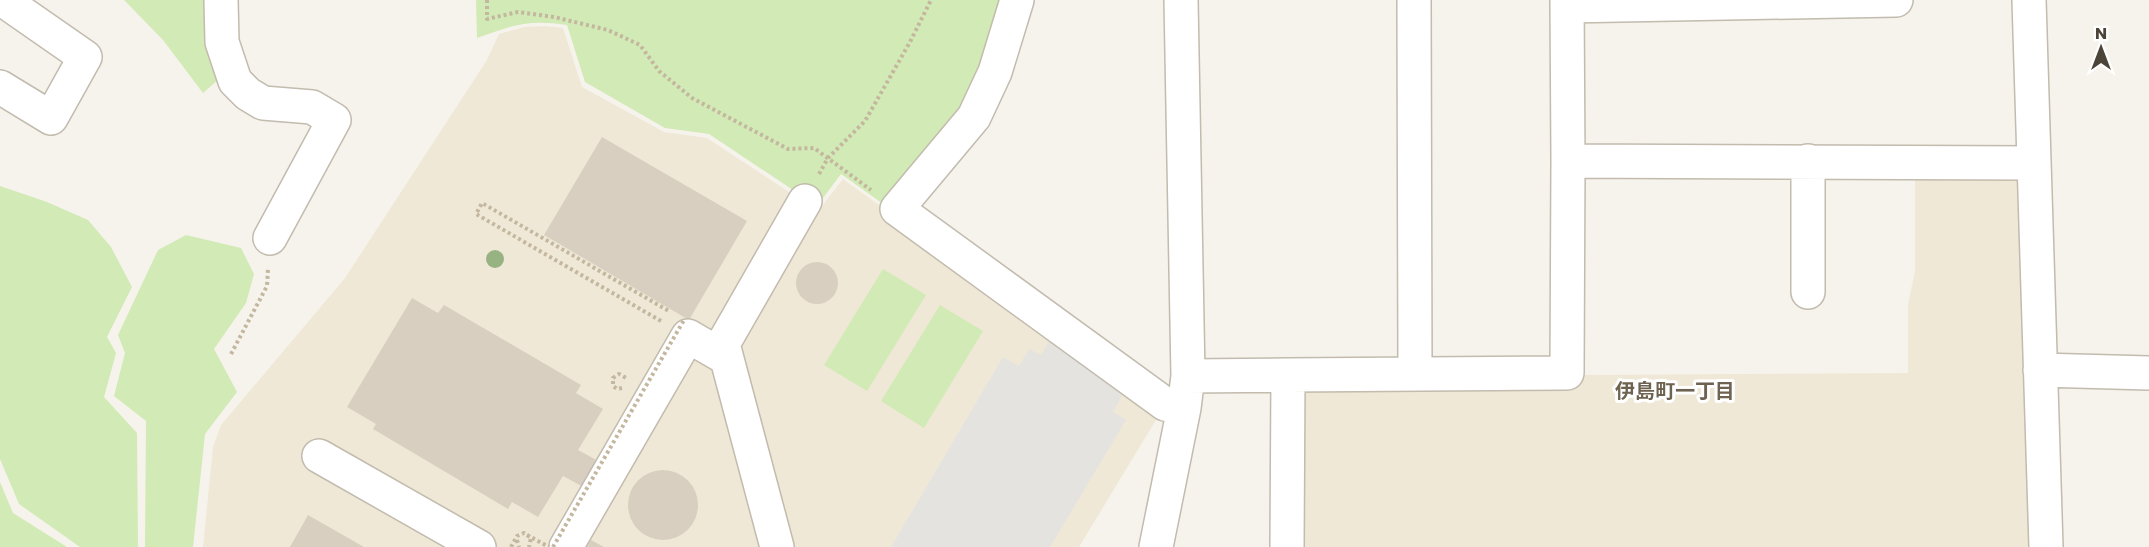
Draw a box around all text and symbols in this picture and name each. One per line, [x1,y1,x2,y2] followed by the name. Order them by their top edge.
[2071,18,2131,78] north arrow
[2095,22,2107,45] text: N
[1615,377,1735,405] district label: 伊島町一丁目

